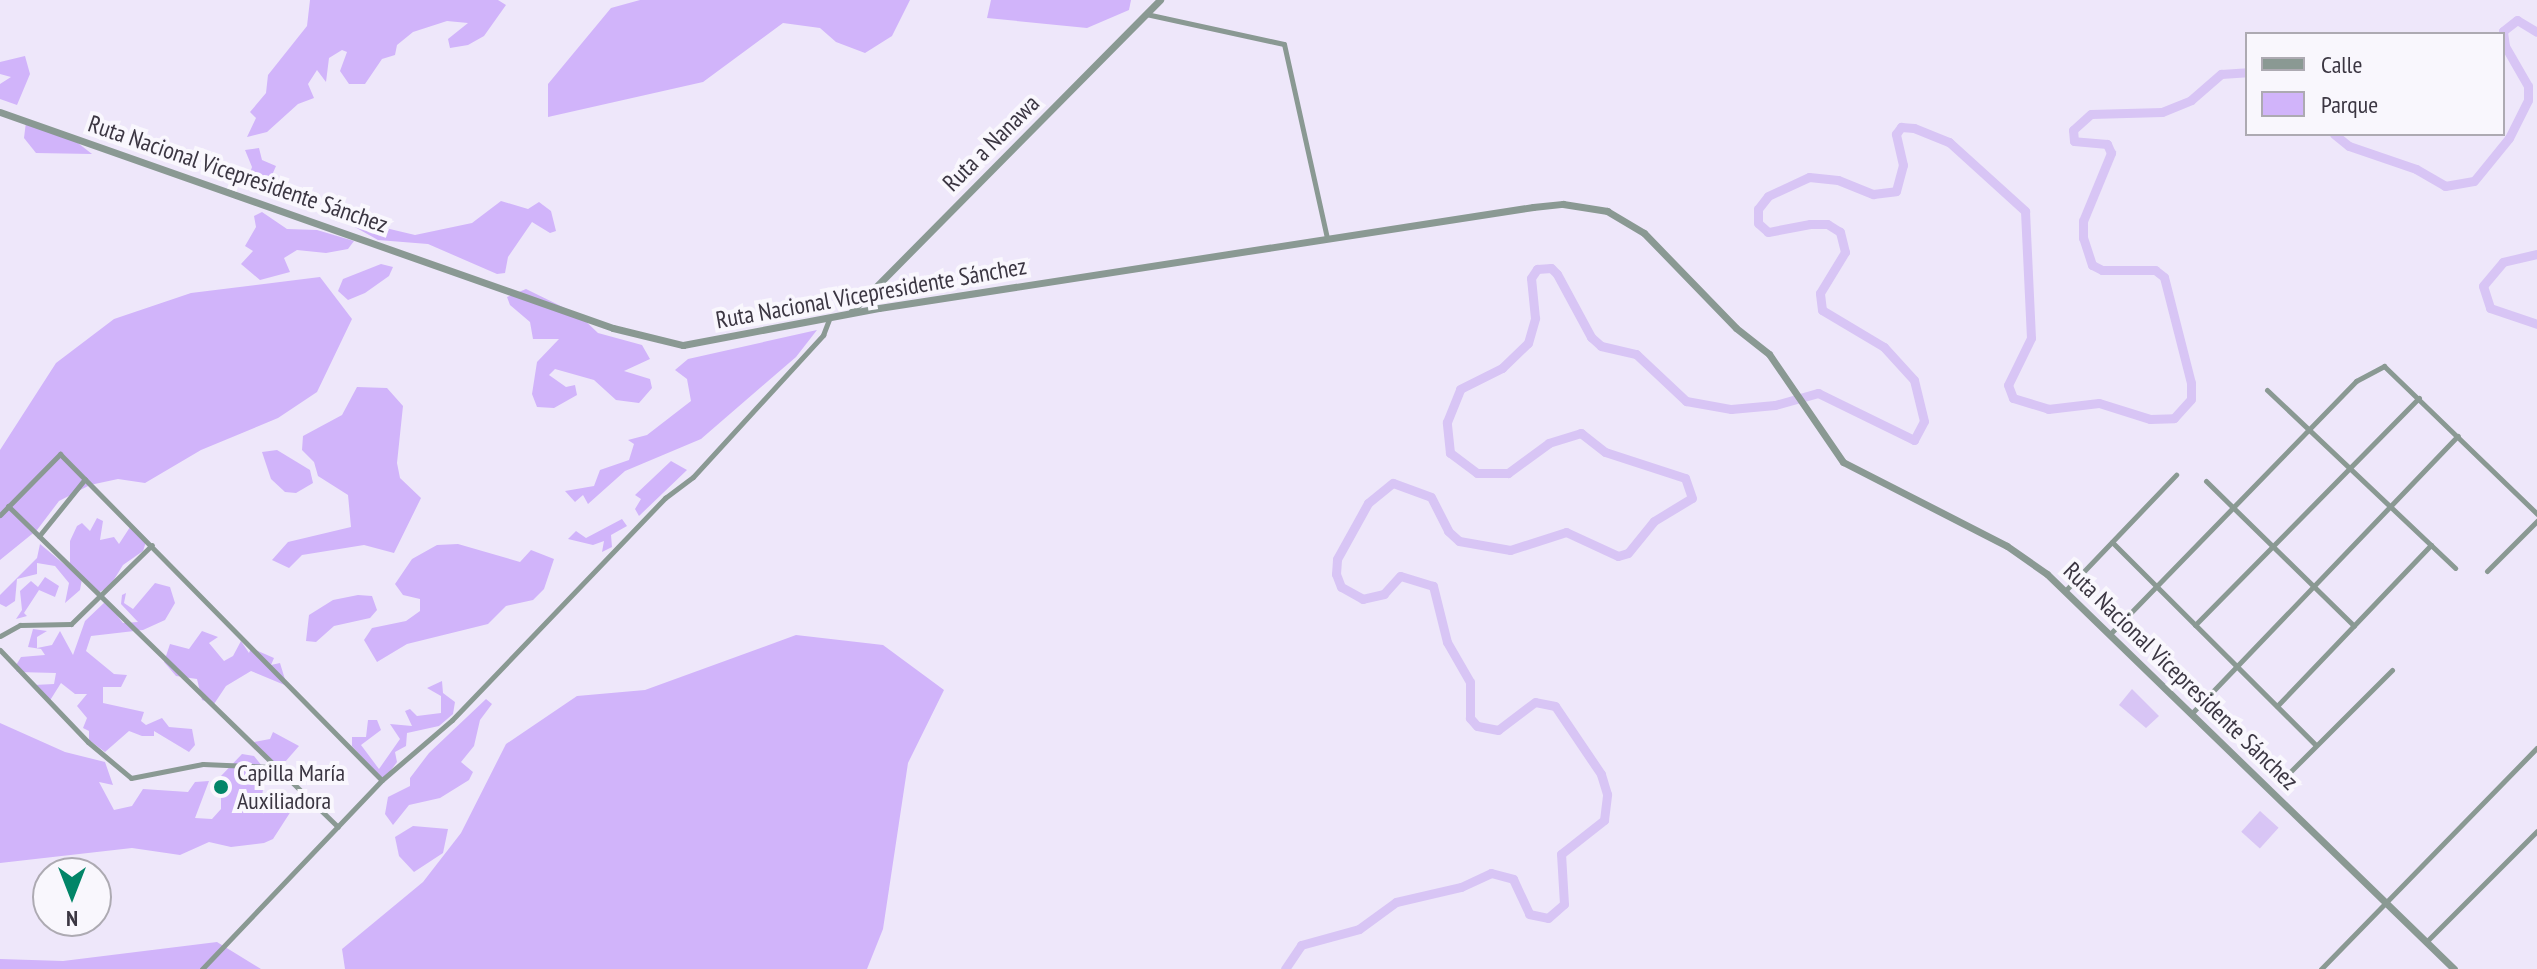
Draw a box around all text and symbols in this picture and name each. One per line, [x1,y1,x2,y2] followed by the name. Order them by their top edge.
[2245,32,2505,136] legend
[2321,49,2362,80] text: Calle
[937,89,1045,197] street label: Ruta a Nanawa
[2321,89,2378,120] text: Parque
[84,109,392,239] street label: Ruta Nacional Vicepresidente Sánchez
[713,251,1029,335] street label: Ruta Nacional Vicepresidente Sánchez
[2058,556,2304,796] street label: Ruta Nacional Vicepresidente Sánchez
[237,759,345,815] place label: Capilla María Auxiliadora
[212,778,230,796] marker: Capilla María Auxiliadora
[32,857,112,937] north arrow
[66,905,78,933] text: N

